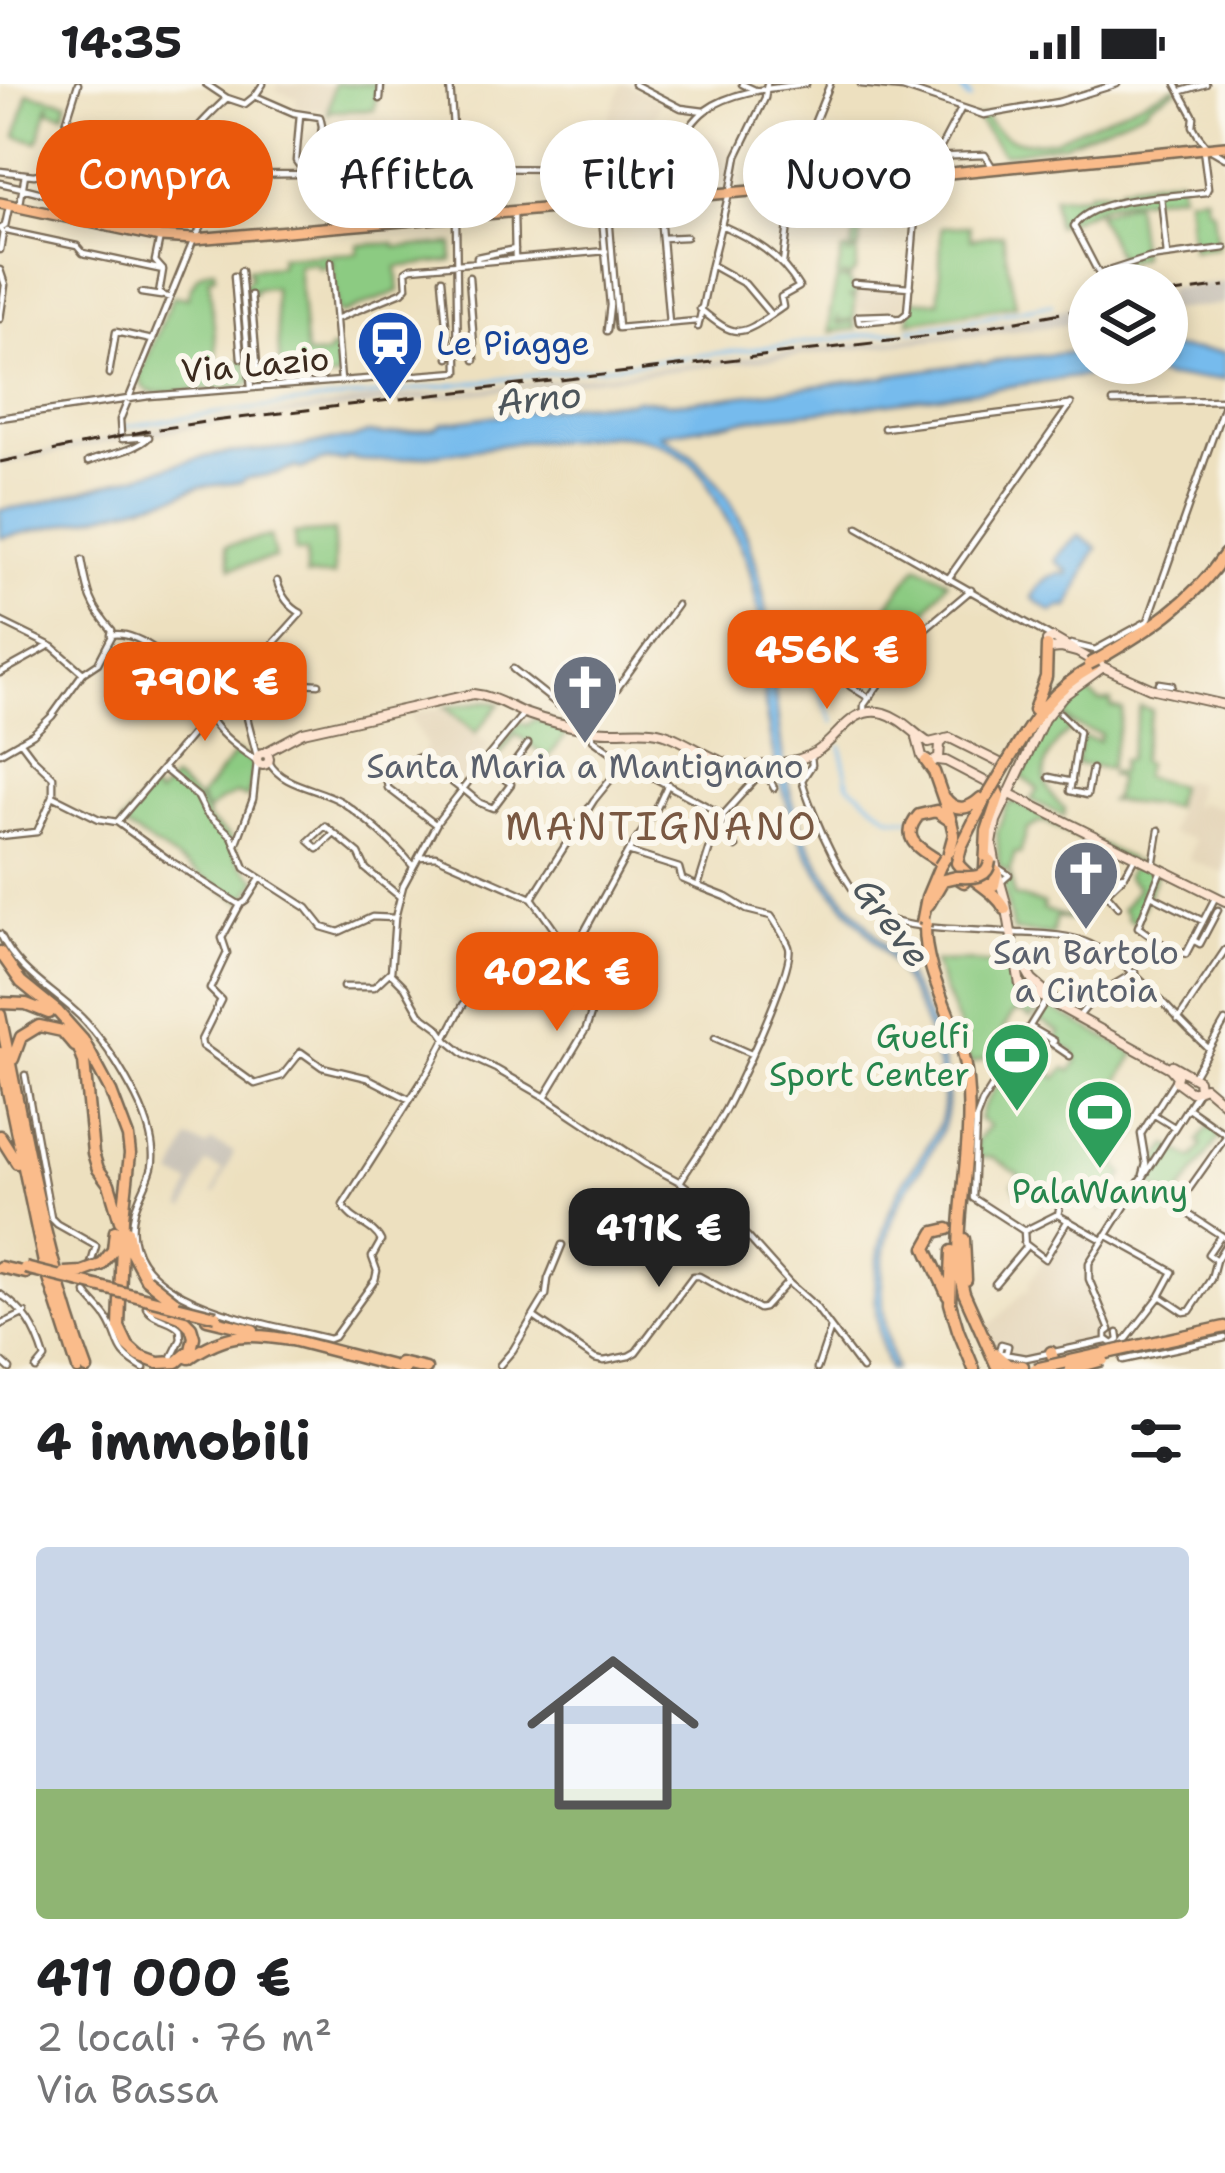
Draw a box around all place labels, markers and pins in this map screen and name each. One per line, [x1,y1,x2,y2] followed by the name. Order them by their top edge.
[355,308,425,402] station icon: Le Piagge
[436,321,590,366] place label: Le Piagge
[729,610,925,712] pin: 456K €
[107,642,303,744] pin: 790K €
[550,652,620,746] church icon: Santa Maria a Mantignano
[366,744,804,789] place label: Santa Maria a Mantignano
[1051,838,1121,932] church icon: San Bartolo a Cintoia
[993,930,1179,1013] place label: San Bartolo a Cintoia
[459,932,655,1034] pin: 402K €
[769,1014,970,1097] place label: Guelfi Sport Center
[982,1020,1052,1114] sports icon: Guelfi Sport Center
[1065,1077,1135,1171] sports icon: PalaWanny
[1012,1169,1188,1214] place label: PalaWanny
[561,1188,757,1290] pin: 411K €

